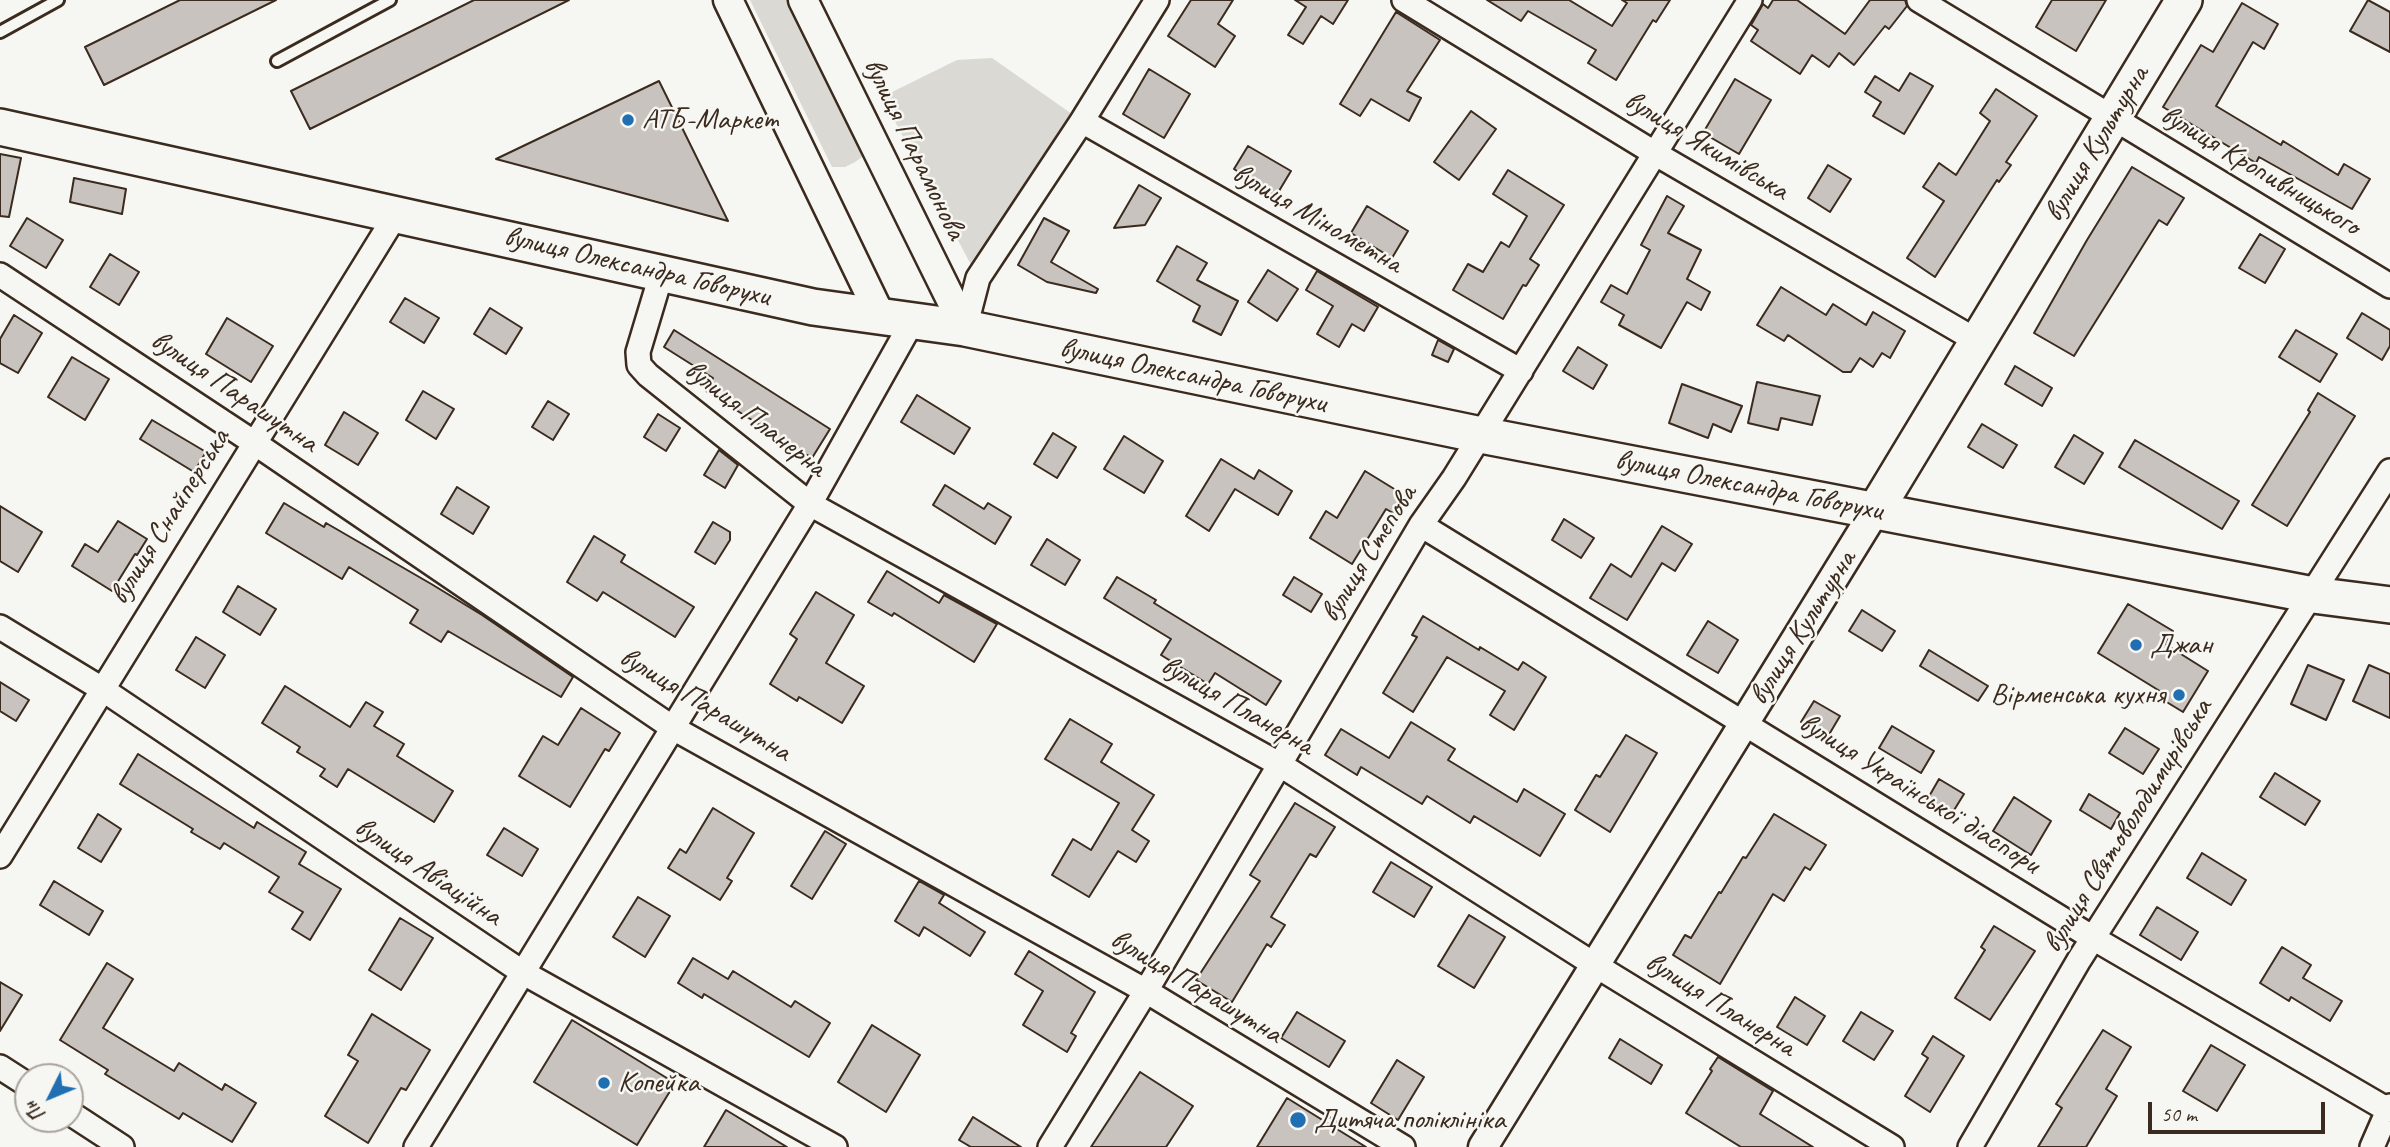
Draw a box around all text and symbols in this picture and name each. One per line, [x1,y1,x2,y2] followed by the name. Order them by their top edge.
[855,52,973,246] street label: вулиця Парамонова
[2036,60,2158,228] street label: вулиця Культурна
[1617,83,1795,209] street label: вулиця Якимівська
[2154,97,2366,245] street label: вулиця Кропивницького
[642,102,778,138] place label: АТБ-Маркет
[620,112,636,128] marker: АТБ-Маркет
[1226,156,1408,282] street label: вулиця Мінометна
[500,219,774,315] street label: вулиця Олександра Говорухи
[144,323,324,461] street label: вулиця Парашутна
[1056,330,1330,422] street label: вулиця Олександра Говорухи
[677,352,833,486] street label: вулиця Планерна
[102,423,238,611] street label: вулиця Снайперська
[1612,442,1886,530] street label: вулиця Олександра Говорухи
[1313,479,1425,629] street label: вулиця Степова
[1741,544,1865,712] street label: вулиця Культурна
[2150,627,2212,663] place label: Джан
[2128,637,2144,653] marker: Джан
[613,640,797,770] street label: вулиця Парашутна
[1154,648,1320,764] street label: вулиця Планерна
[1990,677,2165,713] place label: Вірменська кухня
[2171,687,2187,703] marker: Вірменська кухня
[2035,692,2221,960] street label: вулиця Святоволодимирівська
[1792,705,2046,883] street label: вулиця Української діаспори
[347,809,509,935] street label: вулиця Авіаційна
[1104,922,1288,1052] street label: вулиця Парашутна
[1638,945,1802,1065] street label: вулиця Планерна
[14,1063,84,1133] north arrow
[618,1065,699,1101] place label: Копейка
[596,1075,612,1091] marker: Копейка
[2152,1088,2329,1132] scale bar
[20,1096,51,1126] text: Пн
[2161,1101,2197,1127] text: 50 m
[1314,1102,1505,1138] place label: Дитяча поліклініка
[1288,1110,1308,1130] marker: Дитяча поліклініка

